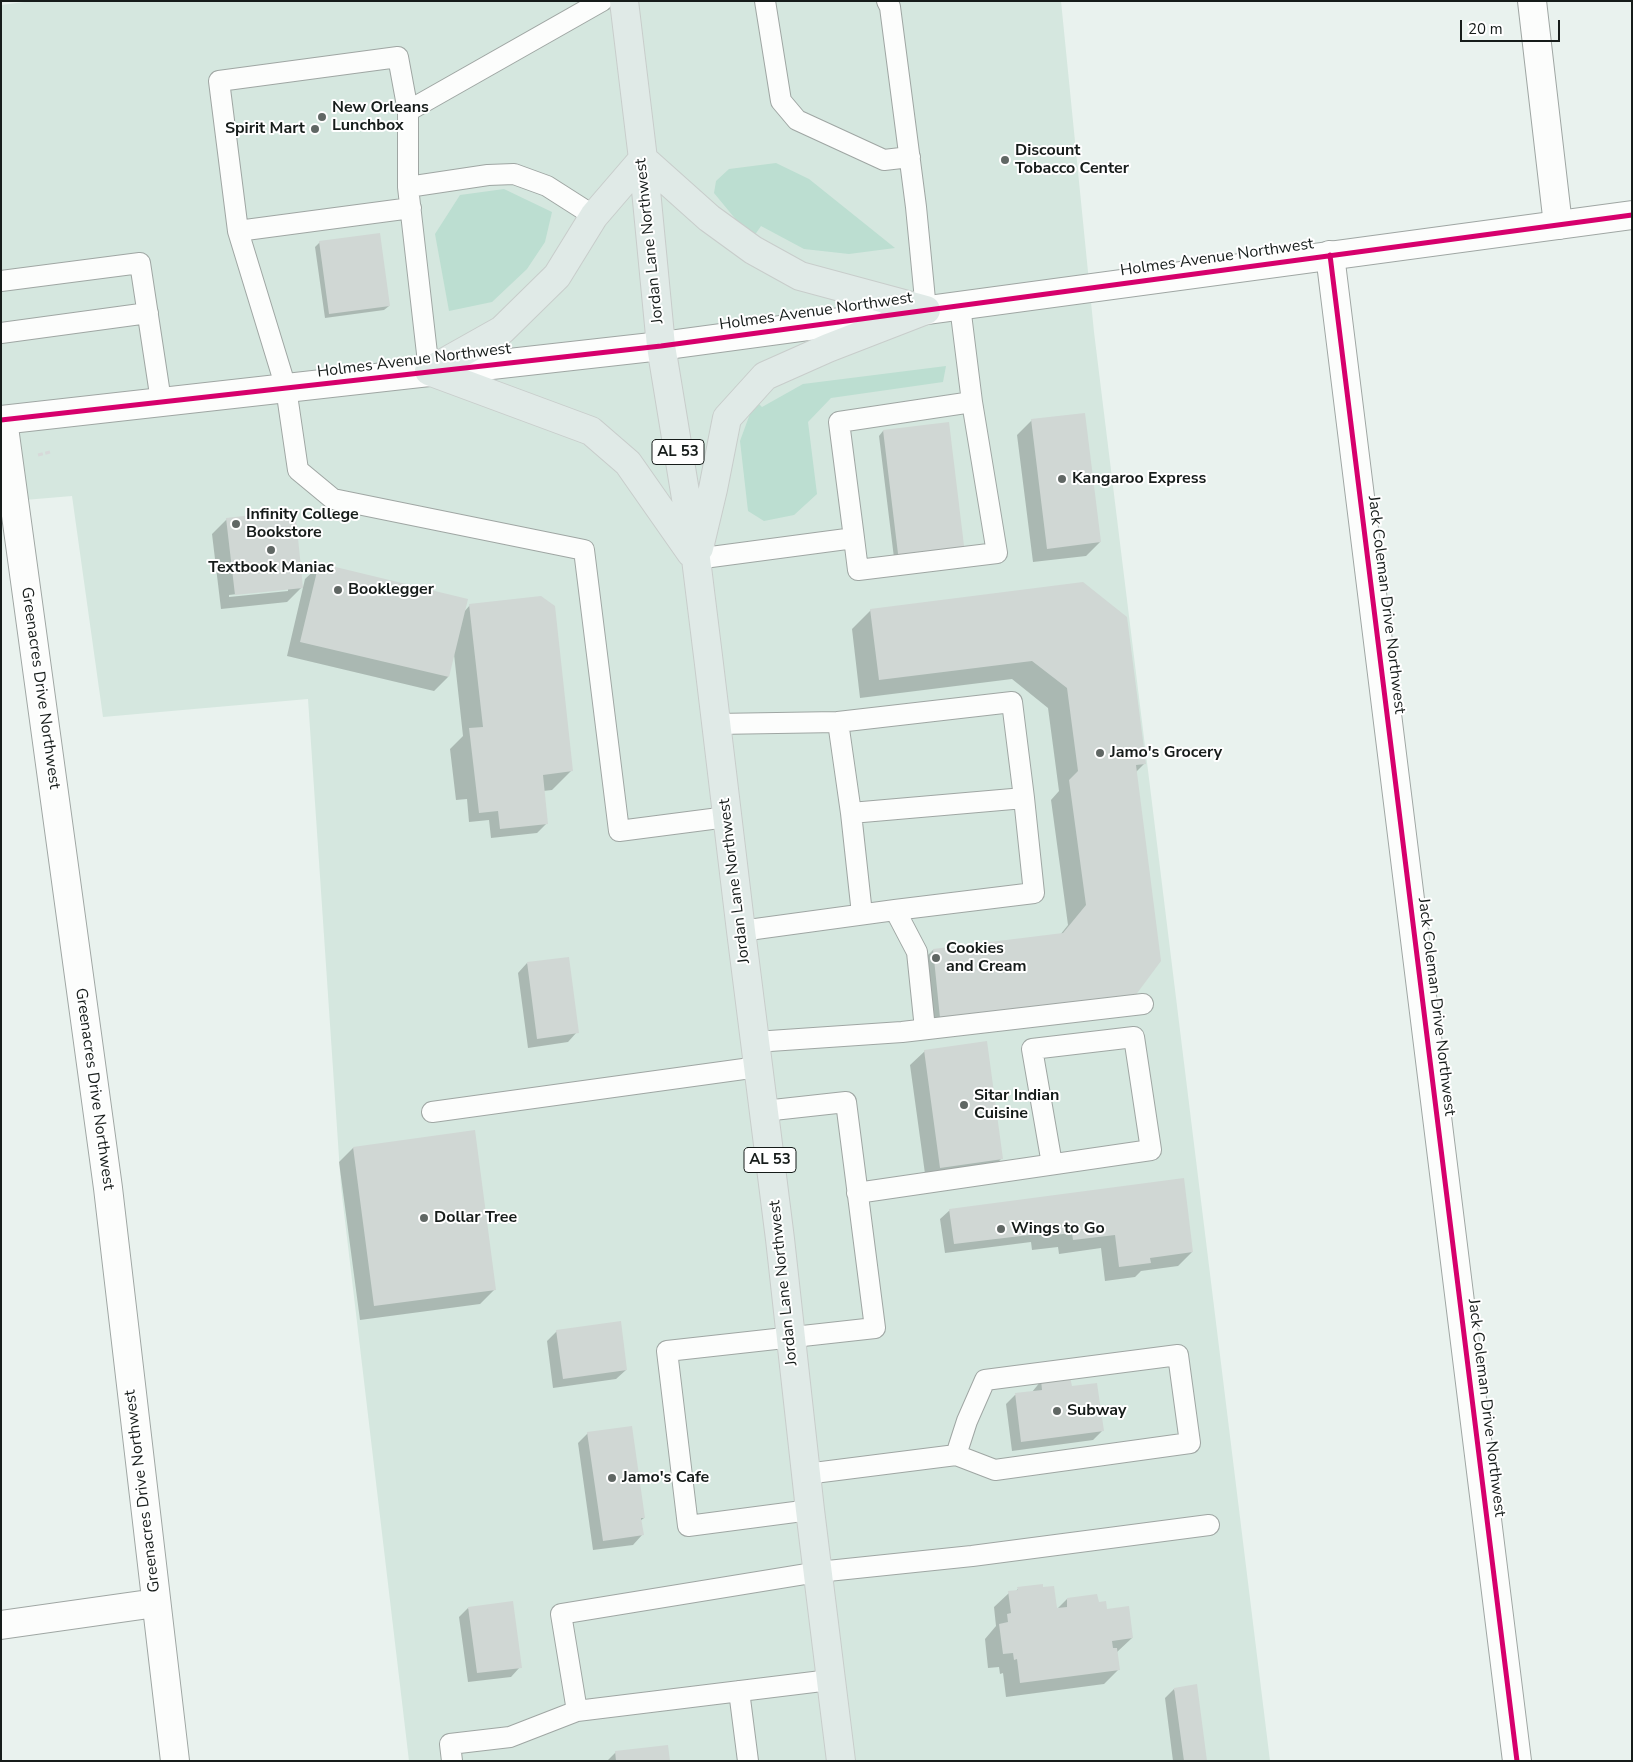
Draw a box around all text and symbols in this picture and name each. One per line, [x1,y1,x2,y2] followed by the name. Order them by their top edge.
[1463,10,1563,42] scale bar
[1468,19,1503,39] text: 20 m
[332,98,429,136] place label: New Orleans Lunchbox
[316,111,328,123] marker: New Orleans Lunchbox
[225,119,305,139] place label: Spirit Mart
[309,123,321,135] marker: Spirit Mart
[1015,141,1129,179] place label: Discount Tobacco Center
[999,154,1011,166] marker: Discount Tobacco Center
[632,157,668,325] street label: Jordan Lane Northwest
[1119,235,1315,281] street label: Holmes Avenue Northwest
[718,289,914,335] street label: Holmes Avenue Northwest
[316,340,512,382] street label: Holmes Avenue Northwest
[652,440,704,464] road number: AL 53
[1072,469,1206,489] place label: Kangaroo Express
[1056,473,1068,485] marker: Kangaroo Express
[1363,495,1409,715] street label: Jack Coleman Drive Northwest
[246,505,359,543] place label: Infinity College Bookstore
[230,518,242,530] marker: Infinity College Bookstore
[265,544,277,556] marker: Textbook Maniac
[208,558,334,578] place label: Textbook Maniac
[348,580,434,600] place label: Booklegger
[332,584,344,596] marker: Booklegger
[16,586,64,790] street label: Greenacres Drive Northwest
[1110,743,1222,763] place label: Jamo's Grocery
[1094,747,1106,759] marker: Jamo's Grocery
[715,797,755,965] street label: Jordan Lane Northwest
[1413,897,1459,1117] street label: Jack Coleman Drive Northwest
[946,939,1026,977] place label: Cookies and Cream
[930,952,942,964] marker: Cookies and Cream
[70,987,118,1191] street label: Greenacres Drive Northwest
[974,1086,1059,1124] place label: Sitar Indian Cuisine
[958,1099,970,1111] marker: Sitar Indian Cuisine
[744,1148,796,1172] road number: AL 53
[766,1199,802,1367] street label: Jordan Lane Northwest
[434,1208,517,1228] place label: Dollar Tree
[418,1212,430,1224] marker: Dollar Tree
[1011,1219,1105,1239] place label: Wings to Go
[995,1223,1007,1235] marker: Wings to Go
[1463,1298,1509,1518] street label: Jack Coleman Drive Northwest
[121,1389,165,1593] street label: Greenacres Drive Northwest
[1067,1401,1126,1421] place label: Subway
[1051,1405,1063,1417] marker: Subway
[622,1468,709,1488] place label: Jamo's Cafe
[606,1472,618,1484] marker: Jamo's Cafe

